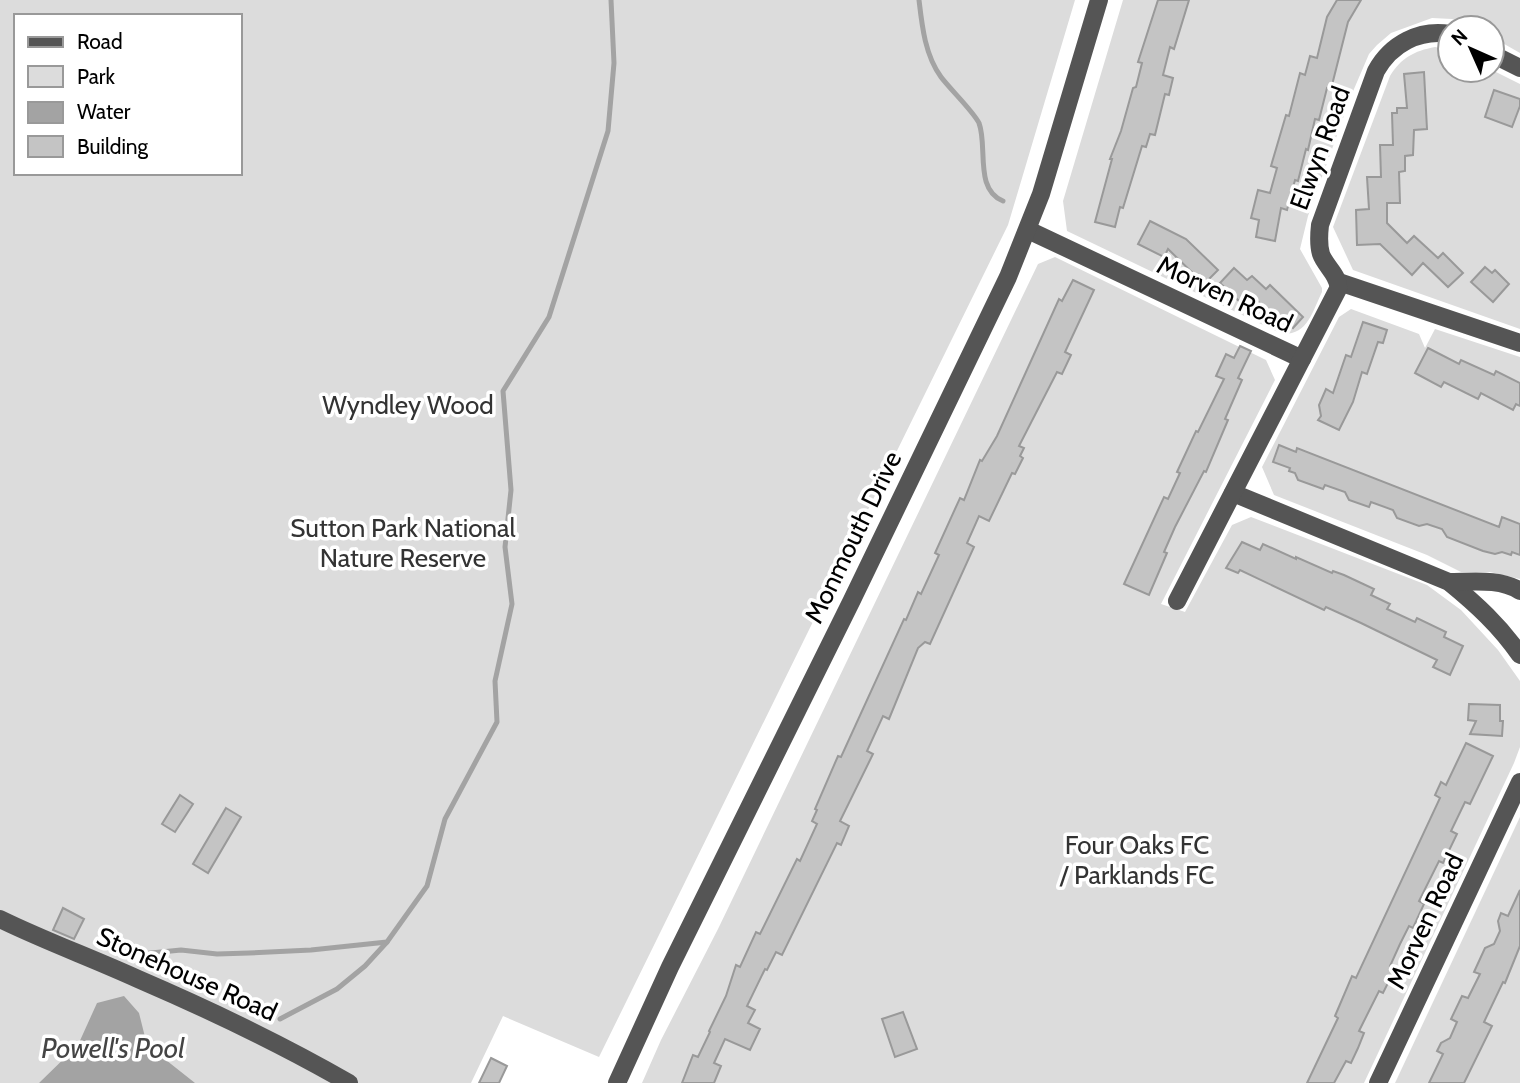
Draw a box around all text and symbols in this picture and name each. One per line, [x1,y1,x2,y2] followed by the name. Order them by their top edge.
[14,14,242,175] legend
[1436,14,1506,84] north arrow
[1446,24,1472,50] text: N
[77,29,123,54] text: Road
[77,64,115,89] text: Park
[1283,82,1357,214] street label: Elwyn Road
[77,99,131,124] text: Water
[77,134,149,159] text: Building
[1152,249,1298,339] street label: Morven Road
[322,389,494,421] park label: Wyndley Wood
[798,446,908,628] street label: Monmouth Drive
[290,512,516,574] park label: Sutton Park National Nature Reserve
[1059,829,1214,891] park label: Four Oaks FC / Parklands FC
[1380,848,1470,994] street label: Morven Road
[92,920,282,1028] street label: Stonehouse Road
[41,1031,185,1065] water label: Powell's Pool

